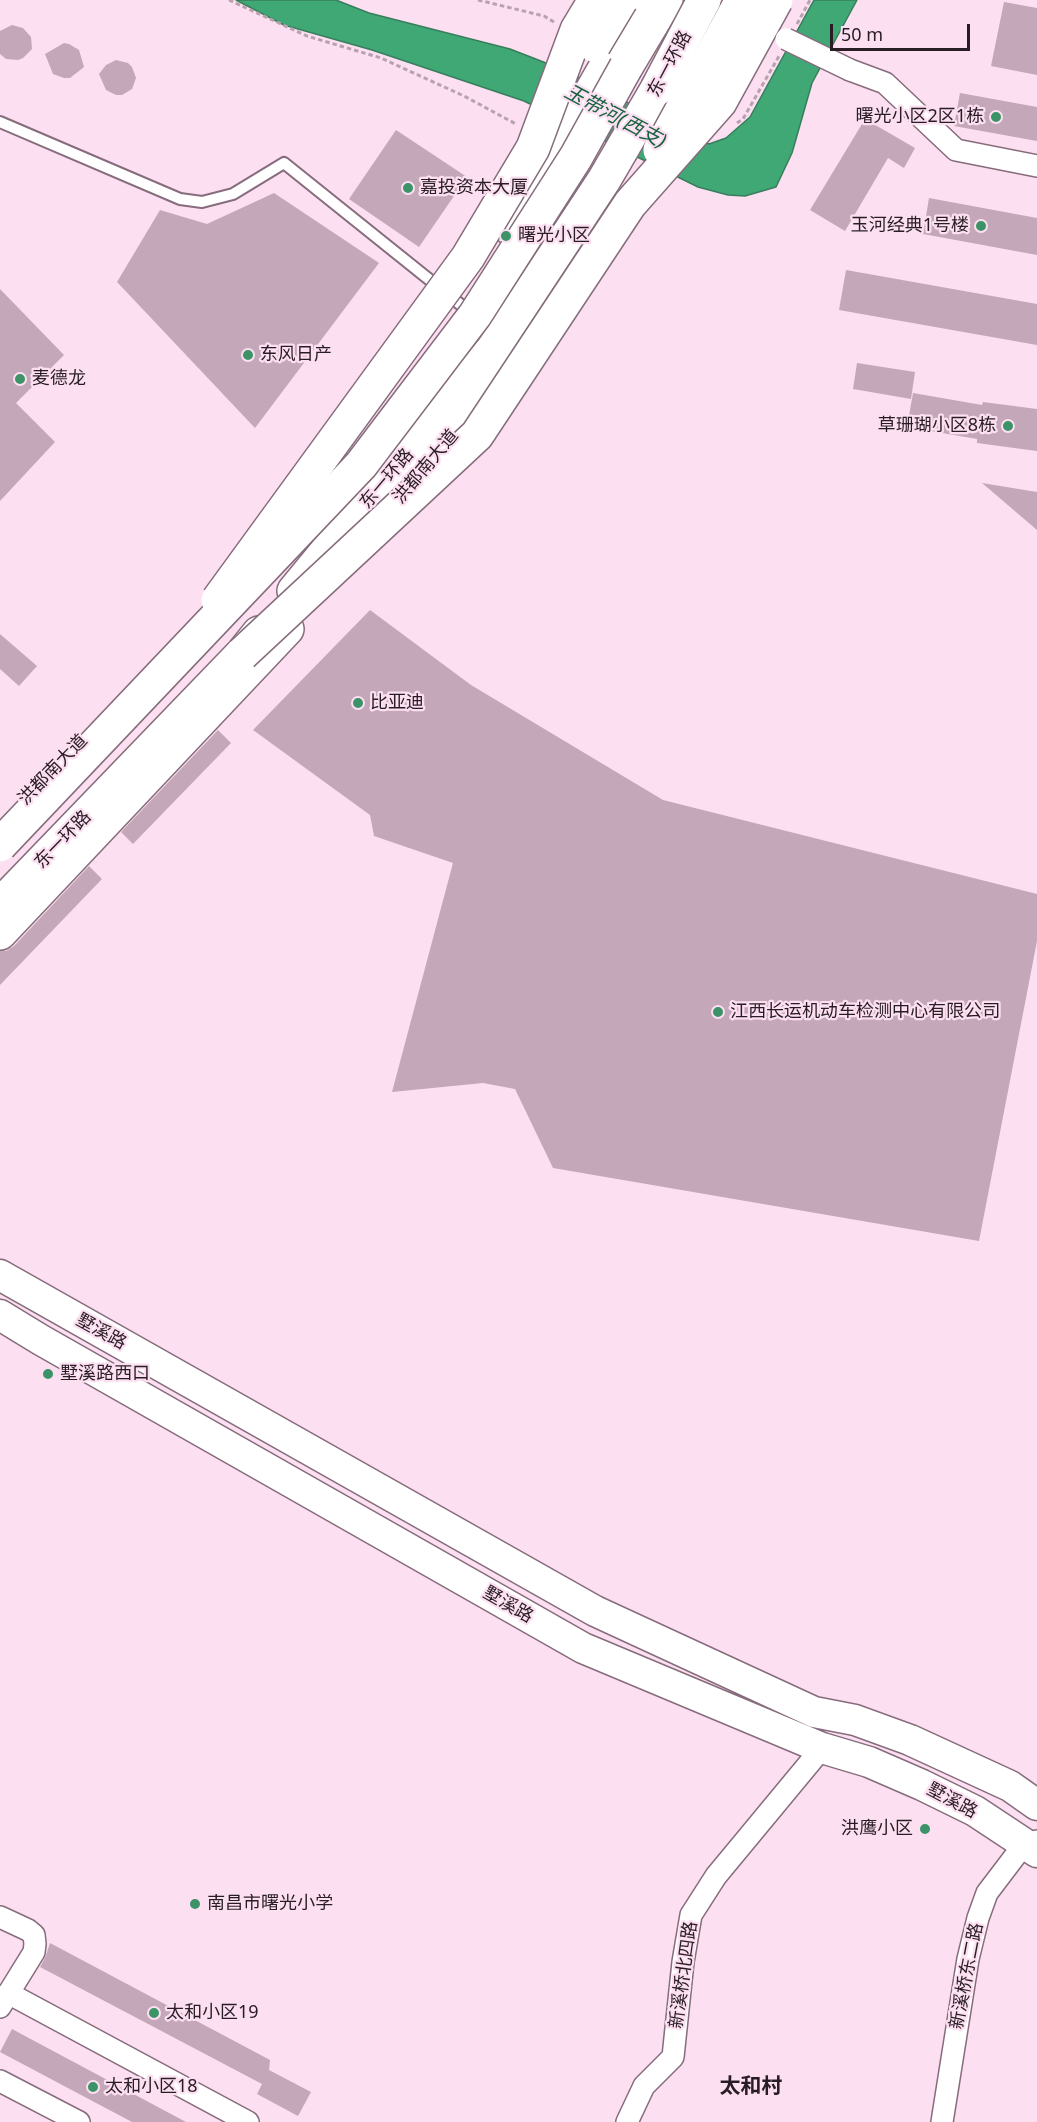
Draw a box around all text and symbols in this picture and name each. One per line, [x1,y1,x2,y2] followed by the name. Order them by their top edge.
[833,12,972,50] scale bar
[841,22,883,46] text: 50 m
[644,27,696,101] street label: 东一环路
[560,80,670,154] water label: 玉带河(西支)
[855,106,984,128] place label: 曙光小区2区1栋
[989,110,1003,124] marker: 曙光小区2区1栋
[420,177,528,199] place label: 嘉投资本大厦
[401,181,415,195] marker: 嘉投资本大厦
[851,215,969,237] place label: 玉河经典1号楼
[974,219,988,233] marker: 玉河经典1号楼
[518,225,590,247] place label: 曙光小区
[499,229,513,243] marker: 曙光小区
[260,344,332,366] place label: 东风日产
[241,348,255,362] marker: 东风日产
[32,368,86,390] place label: 麦德龙
[13,372,27,386] marker: 麦德龙
[878,415,996,437] place label: 草珊瑚小区8栋
[1001,419,1015,433] marker: 草珊瑚小区8栋
[389,426,463,508] street label: 洪都南大道
[356,444,418,514] street label: 东一环路
[370,692,424,714] place label: 比亚迪
[351,696,365,710] marker: 比亚迪
[14,730,92,810] street label: 洪都南大道
[30,807,96,873] street label: 东一环路
[730,1001,1000,1023] place label: 江西长运机动车检测中心有限公司
[711,1005,725,1019] marker: 江西长运机动车检测中心有限公司
[72,1309,130,1355] street label: 墅溪路
[60,1363,150,1385] place label: 墅溪路西口
[41,1367,55,1381] marker: 墅溪路西口
[479,1582,537,1628] street label: 墅溪路
[923,1779,981,1823] street label: 墅溪路
[841,1818,913,1840] place label: 洪鹰小区
[918,1822,932,1836] marker: 洪鹰小区
[207,1893,333,1915] place label: 南昌市曙光小学
[188,1897,202,1911] marker: 南昌市曙光小学
[666,1920,702,2030] street label: 新溪桥北四路
[946,1921,988,2031] street label: 新溪桥东二路
[166,2002,259,2024] place label: 太和小区19
[147,2006,161,2020] marker: 太和小区19
[720,2074,782,2100] district label: 太和村
[105,2076,198,2098] place label: 太和小区18
[86,2080,100,2094] marker: 太和小区18

